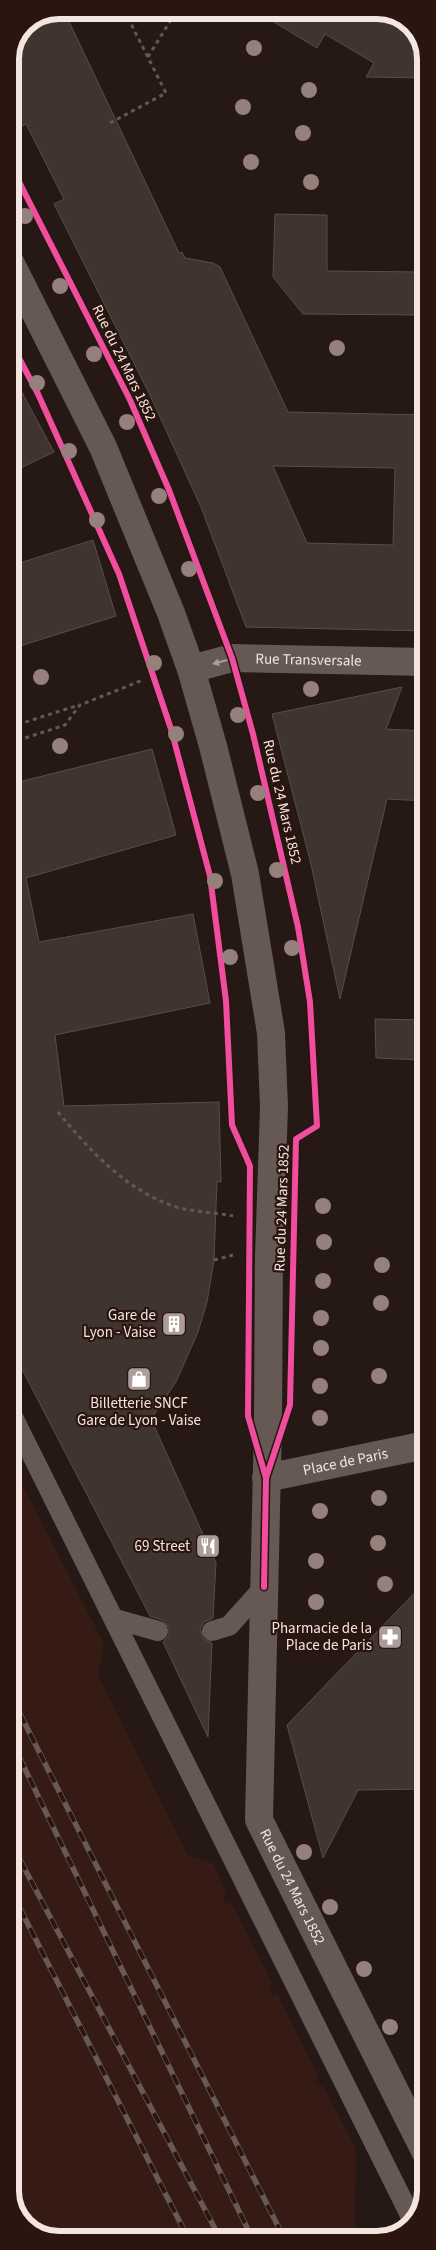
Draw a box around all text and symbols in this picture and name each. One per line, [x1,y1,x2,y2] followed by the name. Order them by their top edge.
[87,301,161,425] street label: Rue du 24 Mars 1852
[255,648,362,671] street label: Rue Transversale
[212,658,227,666] one-way arrow
[257,738,307,866] street label: Rue du 24 Mars 1852
[269,1144,295,1272] street label: Rue du 24 Mars 1852
[83,1305,156,1343] place label: Gare de Lyon - Vaise
[161,1311,187,1337] building icon: Gare de Lyon - Vaise
[126,1366,152,1392] shop icon: Billetterie SNCF Gare de Lyon - Vaise
[77,1393,201,1431] place label: Billetterie SNCF Gare de Lyon - Vaise
[301,1443,390,1481] street label: Place de Paris
[195,1533,221,1559] restaurant icon: 69 Street
[135,1536,190,1557] place label: 69 Street
[271,1618,372,1656] place label: Pharmacie de la Place de Paris
[377,1624,403,1650] pharmacy icon: Pharmacie de la Place de Paris
[255,1825,330,1948] street label: Rue du 24 Mars 1852

